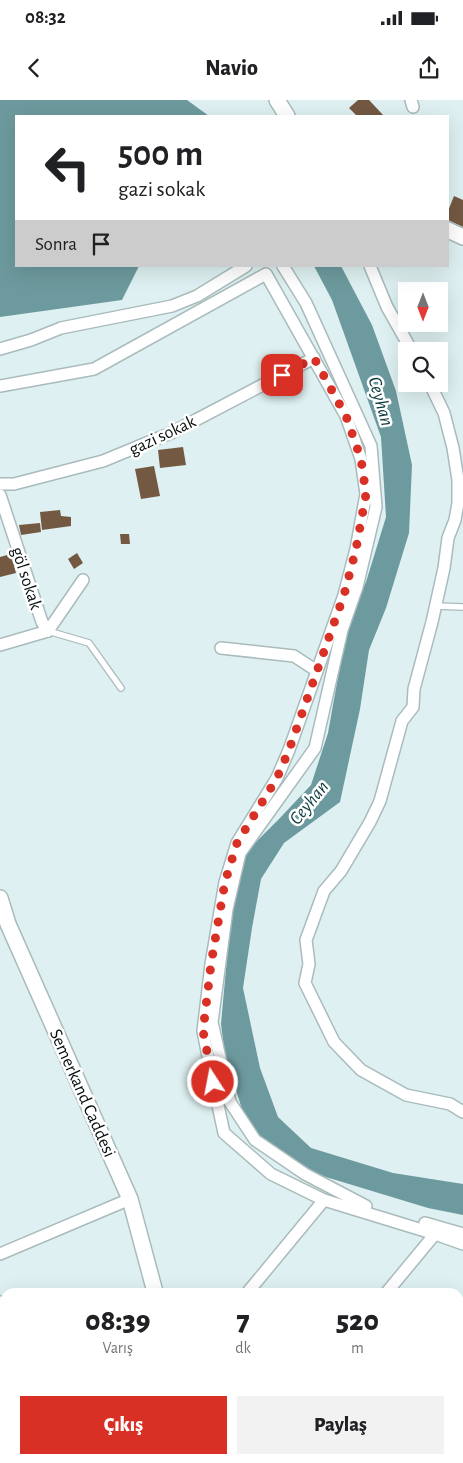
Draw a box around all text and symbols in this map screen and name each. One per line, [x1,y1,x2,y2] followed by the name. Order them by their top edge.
[25,8,66,27] text: 08:32
[20,54,48,82] icon: back
[415,54,443,82] icon: share
[205,57,258,79] text: Navio
[35,135,100,200] icon: left
[118,137,203,172] text: 500 m
[118,178,205,200] text: gazi sokak
[87,230,115,258] icon: arrive
[35,235,77,254] text: Sonra
[398,282,448,332] north arrow
[398,282,448,392] map controls
[398,342,448,392] button: search
[261,354,303,396] pin
[268,361,296,389] icon: arrive
[364,375,397,428] water label: Ceyhan
[126,412,199,459] street label: gazi sokak
[7,545,45,613] street label: göl sokak
[286,777,332,828] water label: Ceyhan
[46,1027,118,1160] street label: Semerkand Caddesi
[186,1055,238,1107] position arrow
[85,1306,150,1336] text: 08:39
[237,1306,250,1336] text: 7
[336,1306,379,1336] text: 520
[102,1340,133,1356] text: Varış
[235,1340,251,1356] text: dk
[351,1340,364,1356] text: m
[20,1396,227,1454] button: Çıkış
[237,1396,444,1454] button: Paylaş

